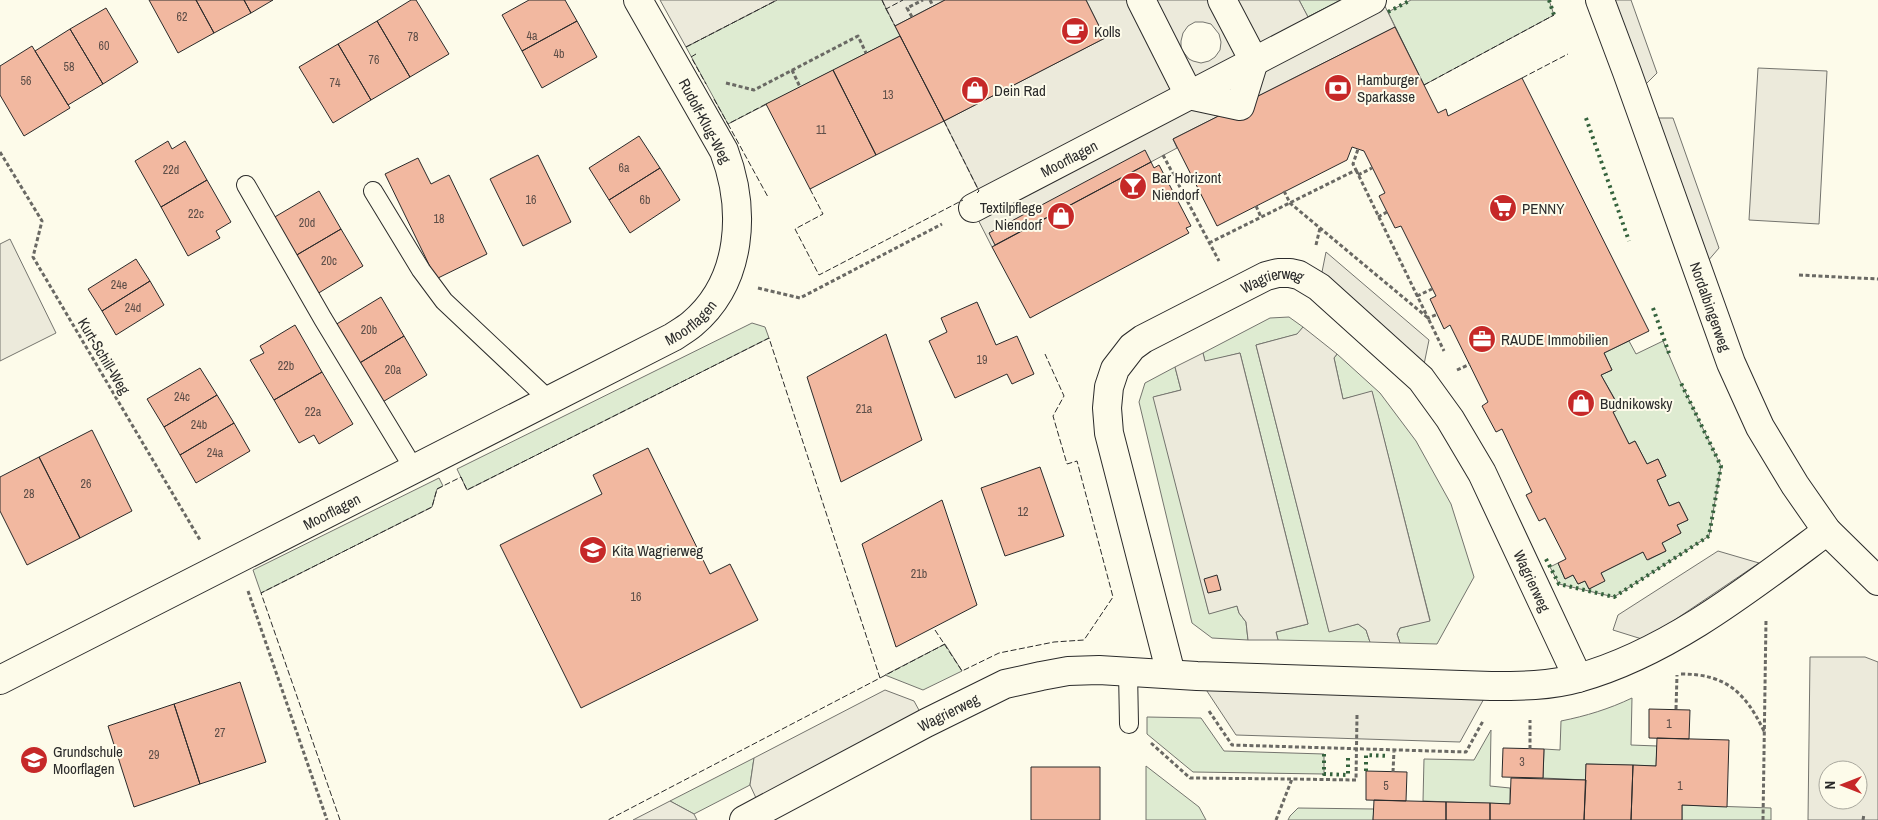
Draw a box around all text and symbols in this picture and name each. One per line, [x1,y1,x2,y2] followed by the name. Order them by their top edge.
[177,9,187,25] house number: 62
[1060,16,1090,46] cafe icon: Kolls
[1094,21,1121,42] place label: Kolls
[527,28,538,44] house number: 4a
[408,29,418,45] house number: 78
[99,38,109,54] house number: 60
[554,46,564,62] house number: 4b
[369,52,379,68] house number: 76
[64,59,74,75] house number: 58
[1357,69,1419,107] place label: Hamburger Sparkasse
[21,73,31,89] house number: 56
[1323,73,1353,103] bank icon: Hamburger Sparkasse
[330,75,341,91] house number: 74
[674,75,736,167] street label: Rudolf-Klug-Weg
[960,75,990,105] shop icon: Dein Rad
[994,80,1046,101] place label: Dein Rad
[883,87,893,103] house number: 13
[816,122,827,138] house number: 11
[1037,135,1101,182] street label: Moorflagen
[619,160,630,176] house number: 6a
[163,162,179,178] house number: 22d
[1152,167,1222,205] place label: Bar Horizont Niendorf
[1118,171,1148,201] bar icon: Bar Horizont Niendorf
[526,192,536,208] house number: 16
[640,192,650,208] house number: 6b
[1488,193,1518,223] supermarket icon: PENNY
[980,197,1043,235] place label: Textilpflege Niendorf
[1522,198,1565,219] place label: PENNY
[1046,201,1076,231] shop icon: Textilpflege Niendorf
[188,206,204,222] house number: 22c
[434,211,444,227] house number: 18
[299,215,315,231] house number: 20d
[321,253,337,269] house number: 20c
[1685,259,1737,354] street label: Nordalbingerweg
[1237,263,1309,298] street label: Wagrierweg
[111,277,127,293] house number: 24e
[661,295,721,350] street label: Moorflagen
[125,300,141,316] house number: 24d
[73,314,135,398] street label: Kurt-Schill-Weg
[361,322,377,338] house number: 20b
[1467,324,1497,354] office icon: RAUDE Immobilien
[1501,329,1608,350] place label: RAUDE Immobilien
[977,352,987,368] house number: 19
[278,358,294,374] house number: 22b
[385,362,402,378] house number: 20a
[1566,388,1596,418] shop icon: Budnikowsky
[174,389,190,405] house number: 24c
[1600,393,1673,414] place label: Budnikowsky
[856,401,873,417] house number: 21a
[305,404,322,420] house number: 22a
[191,417,207,433] house number: 24b
[207,445,224,461] house number: 24a
[81,476,91,492] house number: 26
[24,486,34,502] house number: 28
[299,488,364,534] street label: Moorflagen
[1018,504,1028,520] house number: 12
[578,535,608,565] school or university icon: Kita Wagrierweg
[612,540,703,561] place label: Kita Wagrierweg
[1509,546,1556,615] street label: Wagrierweg
[911,566,927,582] house number: 21b
[631,589,641,605] house number: 16
[914,688,983,736] street label: Wagrierweg
[1666,716,1672,732] house number: 1
[215,725,226,741] house number: 27
[53,741,123,779] place label: Grundschule Moorflagen
[19,745,49,775] school or university icon: Grundschule Moorflagen
[149,747,159,763] house number: 29
[1519,754,1525,770] house number: 3
[1818,760,1868,810] north arrow
[1383,778,1389,794] house number: 5
[1677,778,1683,794] house number: 1
[1821,781,1839,789] text: N

